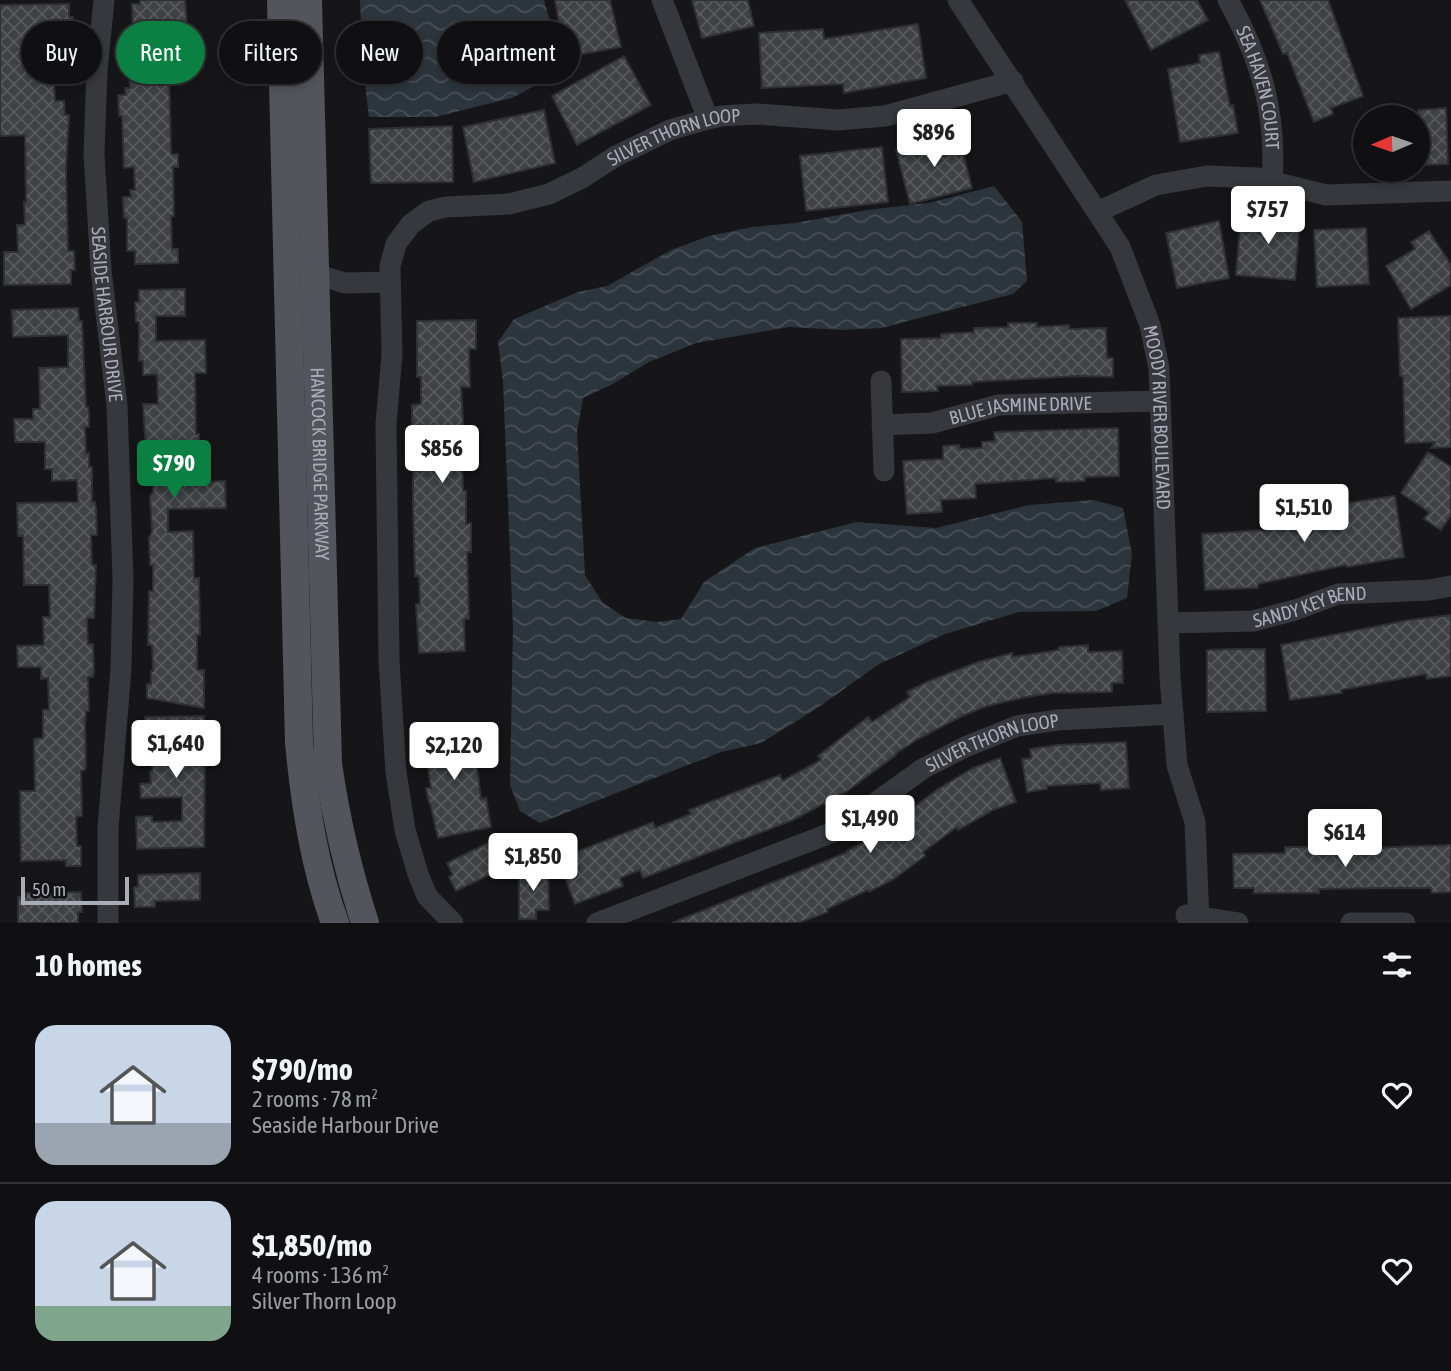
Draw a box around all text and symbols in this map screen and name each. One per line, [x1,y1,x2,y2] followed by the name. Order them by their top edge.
[21,21,102,84] chip: Buy
[116,21,205,84] chip: Rent
[219,21,322,84] chip: Filters
[336,21,423,84] chip: New
[437,21,580,84] chip: Apartment
[1232,22,1284,151] street label: SEA HAVEN COURT
[603,104,741,170] street label: SILVER THORN LOOP
[1353,105,1430,182] north arrow
[1353,105,1430,182] map controls
[893,110,975,169] pin: $896
[913,119,955,145] text: $896
[1227,187,1309,246] pin: $757
[1247,196,1289,222] text: $757
[87,226,127,402] street label: SEASIDE HARBOUR DRIVE
[1139,323,1175,510] street label: MOODY RIVER BOULEVARD
[307,367,334,561] street label: HANCOCK BRIDGE PARKWAY
[947,392,1092,429] street label: BLUE JASMINE DRIVE
[401,426,483,485] pin: $856
[421,435,463,461] text: $856
[133,440,215,500] pin: $790
[153,450,195,476] text: $790
[1247,484,1361,544] pin: $1,510
[1276,494,1333,520] text: $1,510
[1251,582,1367,632] street label: SANDY KEY BEND
[922,709,1060,776] street label: SILVER THORN LOOP
[119,720,233,780] pin: $1,640
[397,722,511,782] pin: $2,120
[148,730,205,756] text: $1,640
[426,732,483,758] text: $2,120
[813,796,927,855] pin: $1,490
[842,805,899,831] text: $1,490
[1304,810,1386,869] pin: $614
[1324,819,1366,845] text: $614
[476,834,590,893] pin: $1,850
[505,843,562,869] text: $1,850
[21,874,130,906] scale bar
[32,878,66,900] text: 50 m
[1378,946,1416,984] icon: filters
[35,948,142,982] text: 10 homes
[252,1052,353,1086] text: $790/mo
[91,1053,175,1137] icon: home
[1378,1076,1416,1114] icon: heart
[252,1086,378,1112] text: 2 rooms · 78 m²
[252,1112,439,1138] text: Seaside Harbour Drive
[252,1228,372,1262] text: $1,850/mo
[91,1229,175,1313] icon: home
[1378,1252,1416,1290] icon: heart
[252,1262,389,1288] text: 4 rooms · 136 m²
[252,1288,397,1314] text: Silver Thorn Loop

